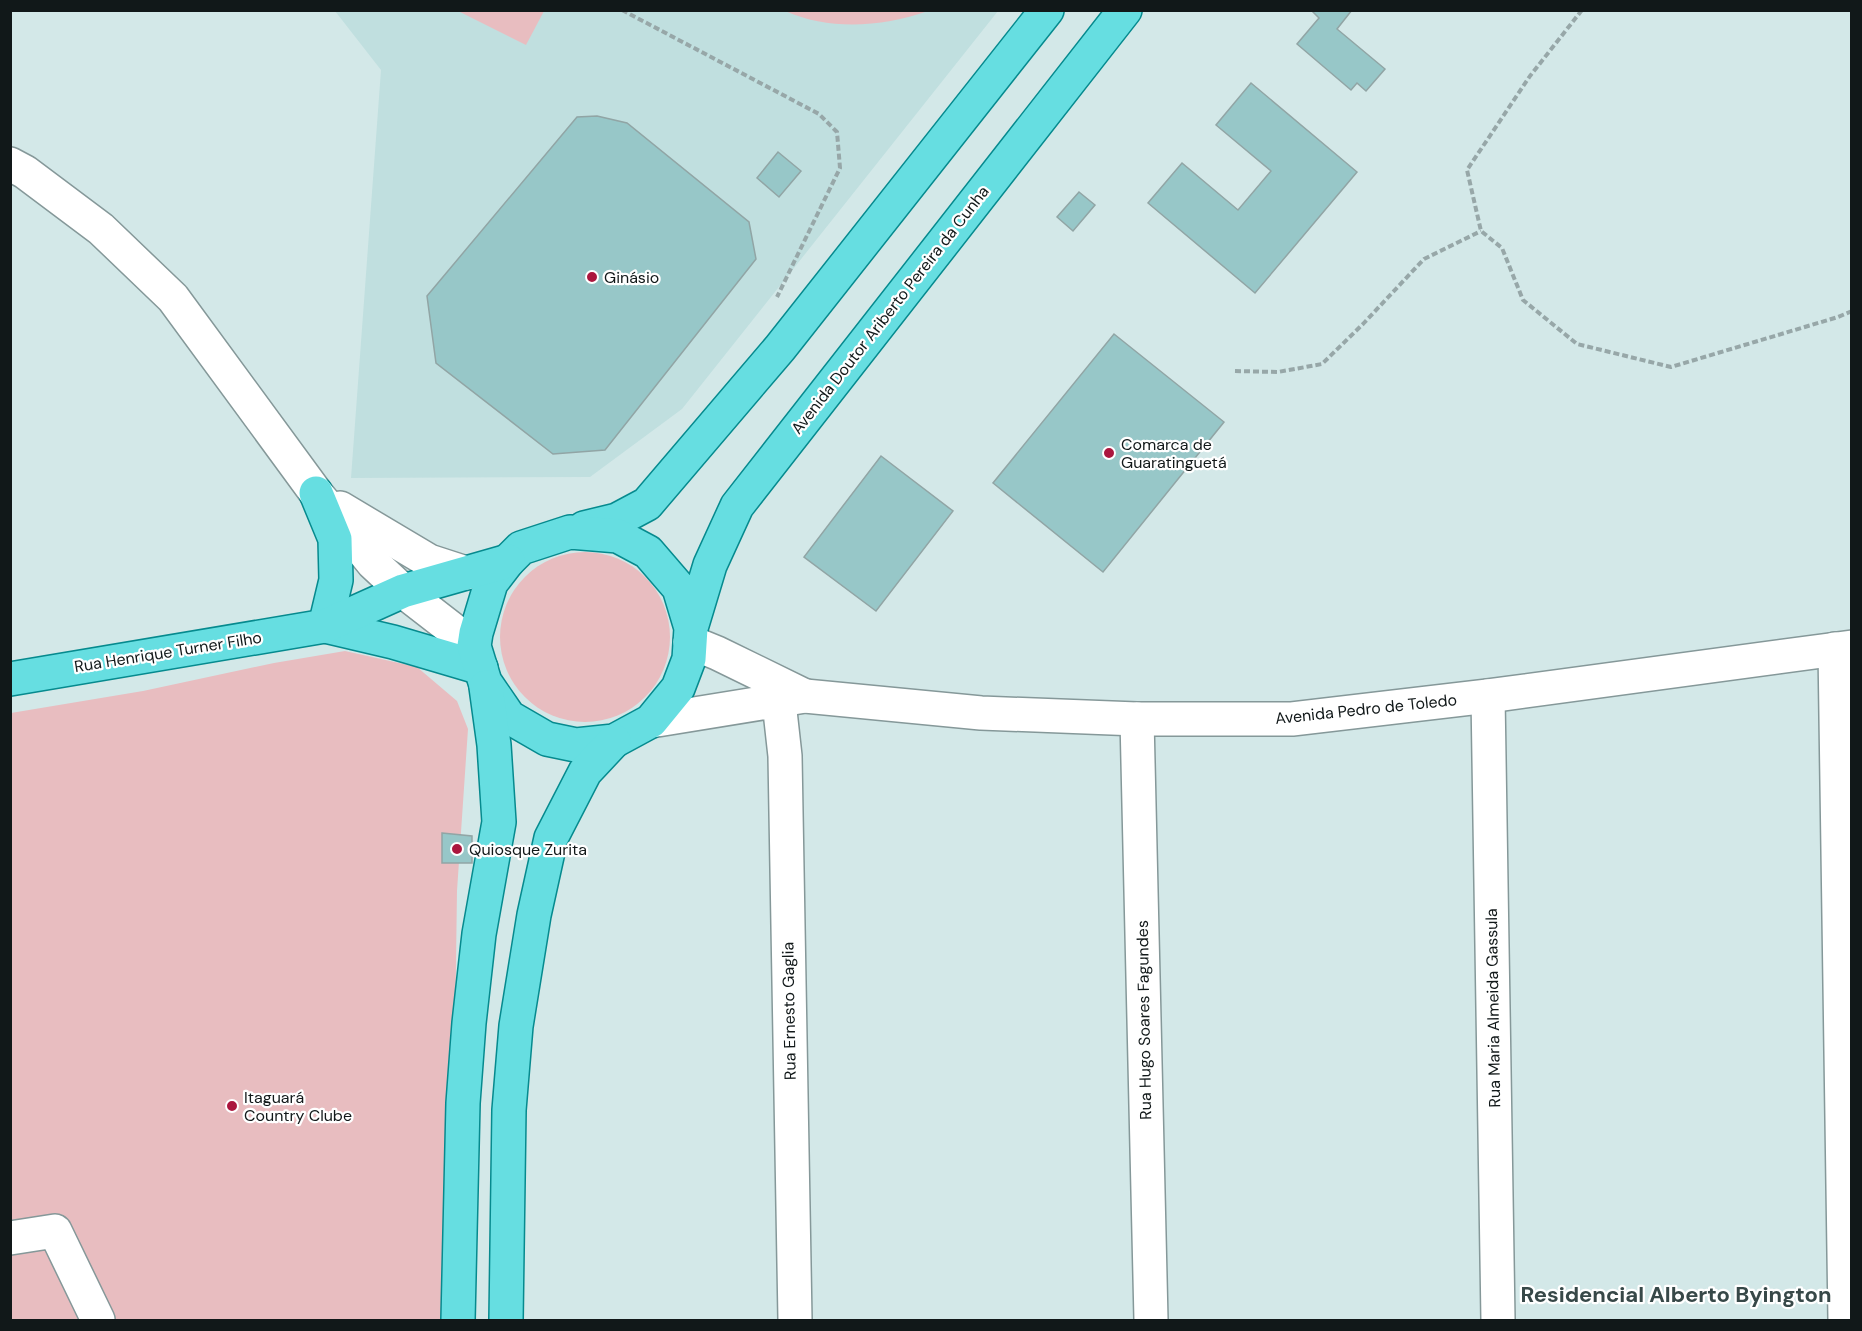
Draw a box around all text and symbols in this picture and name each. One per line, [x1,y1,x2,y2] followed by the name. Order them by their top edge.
[786,182,994,438] street label: Avenida Doutor Ariberto Pereira da Cunha
[604,267,659,288] place label: Ginásio
[585,270,599,284] marker: Ginásio
[1121,434,1227,473] place label: Comarca de Guaratinguetá
[1102,446,1116,460] marker: Comarca de Guaratinguetá
[73,627,263,677] street label: Rua Henrique Turner Filho
[1274,689,1458,729] street label: Avenida Pedro de Toledo
[469,839,587,860] place label: Quiosque Zurita
[450,842,464,856] marker: Quiosque Zurita
[1481,908,1505,1108] street label: Rua Maria Almeida Gassula
[1132,920,1156,1120] street label: Rua Hugo Soares Fagundes
[777,942,801,1080] street label: Rua Ernesto Gaglia
[244,1087,352,1126] place label: Itaguará Country Clube
[225,1099,239,1113] marker: Itaguará Country Clube
[1521,1280,1831,1309] district label: Residencial Alberto Byington

